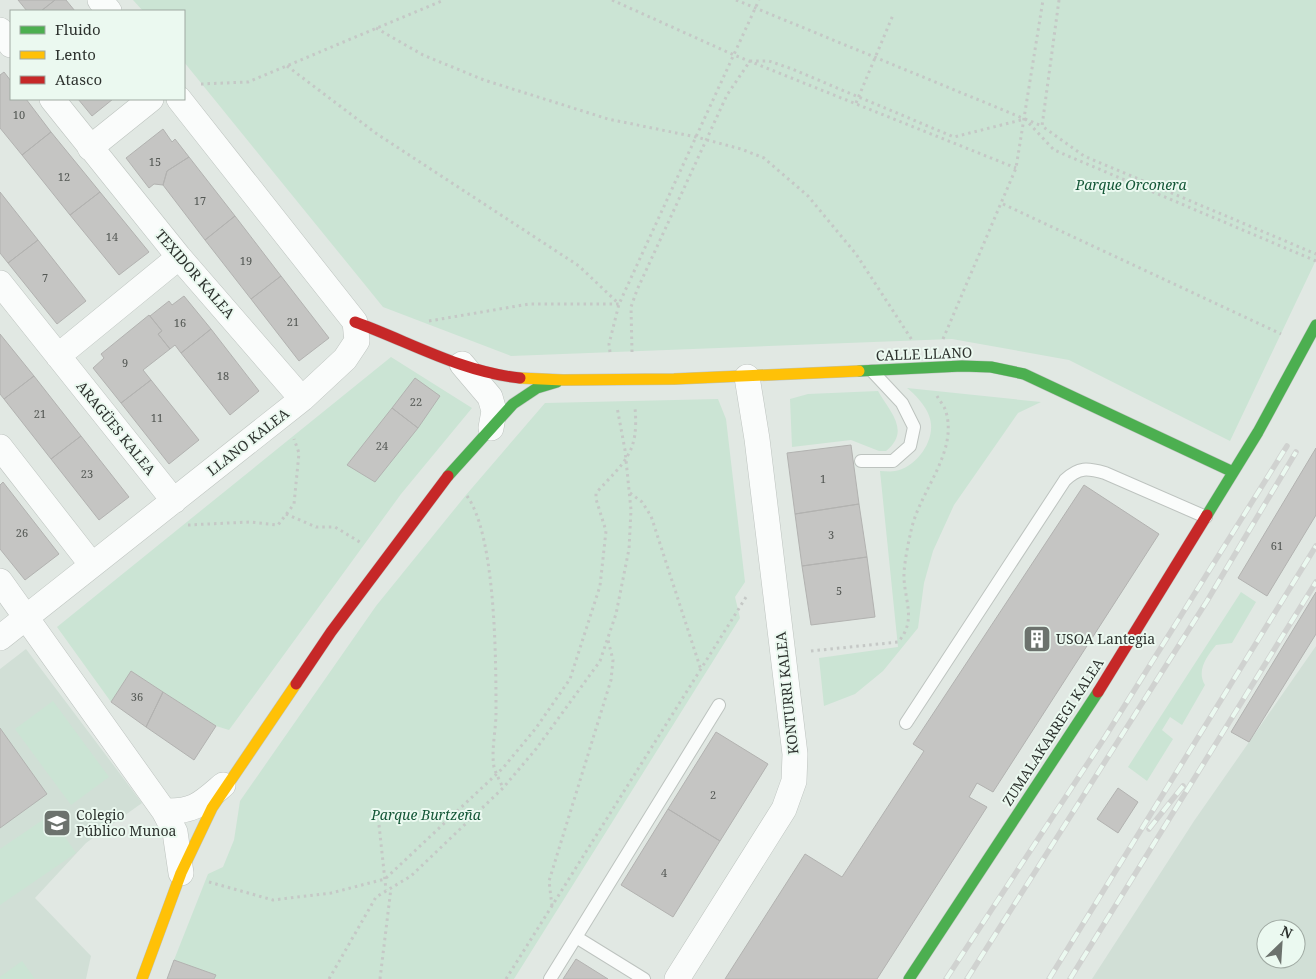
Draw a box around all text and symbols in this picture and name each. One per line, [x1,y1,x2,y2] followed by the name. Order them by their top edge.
[10,10,185,100] legend
[55,19,101,39] text: Fluido
[55,44,96,64] text: Lento
[55,69,102,89] text: Atasco
[13,107,25,122] house number: 10
[149,154,161,169] house number: 15
[58,169,70,184] house number: 12
[1074,175,1187,194] park label: Parque Orconera
[194,193,206,208] house number: 17
[151,225,239,322] street label: TEXIDOR KALEA
[106,229,118,244] house number: 14
[240,253,252,268] house number: 19
[42,270,48,285] house number: 7
[287,314,299,329] house number: 21
[174,315,186,330] house number: 16
[875,342,973,365] street label: CALLE LLANO
[122,355,128,370] house number: 9
[217,368,229,383] house number: 18
[73,377,160,479] street label: ARAGÜES KALEA
[410,394,422,409] house number: 22
[203,404,293,480] street label: LLANO KALEA
[34,406,46,421] house number: 21
[151,410,163,425] house number: 11
[376,438,388,453] house number: 24
[81,466,93,481] house number: 23
[820,471,826,486] house number: 1
[16,525,28,540] house number: 26
[828,527,834,542] house number: 3
[1271,538,1283,553] house number: 61
[836,583,842,598] house number: 5
[1022,624,1052,654] building icon: USOA Lantegia
[1056,629,1155,648] place label: USOA Lantegia
[771,631,802,755] street label: KONTURRI KALEA
[998,654,1108,809] street label: ZUMALAKARREGI KALEA
[131,689,143,704] house number: 36
[710,787,716,802] house number: 2
[76,805,176,840] place label: Colegio Público Munoa
[370,805,482,824] park label: Parque Burtzeña
[42,808,72,838] school or university icon: Colegio Público Munoa
[661,865,667,880] house number: 4
[1256,919,1306,969] north arrow
[1278,921,1296,943] text: N

